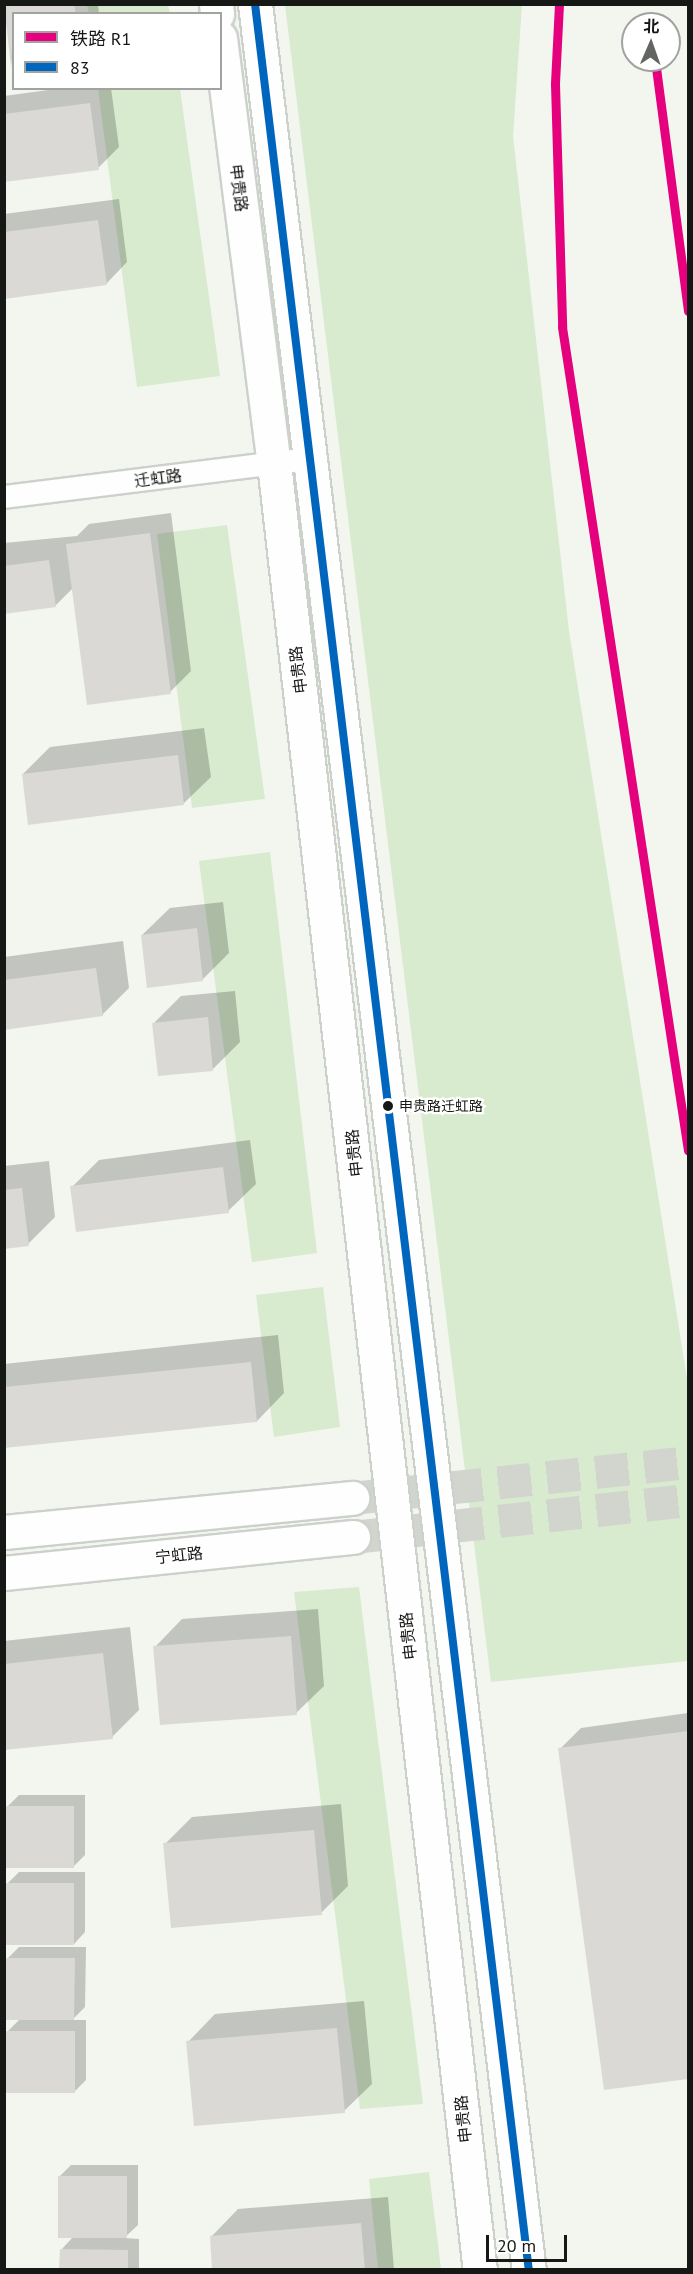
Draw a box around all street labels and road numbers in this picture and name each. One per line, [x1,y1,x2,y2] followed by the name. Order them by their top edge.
[227,163,251,213] street label: 申贵路
[133,466,183,490] street label: 迁虹路
[286,645,310,695] street label: 申贵路
[342,1128,366,1178] street label: 申贵路
[154,1543,204,1567] street label: 宁虹路
[396,1611,420,1661] street label: 申贵路
[451,2094,475,2144] street label: 申贵路

